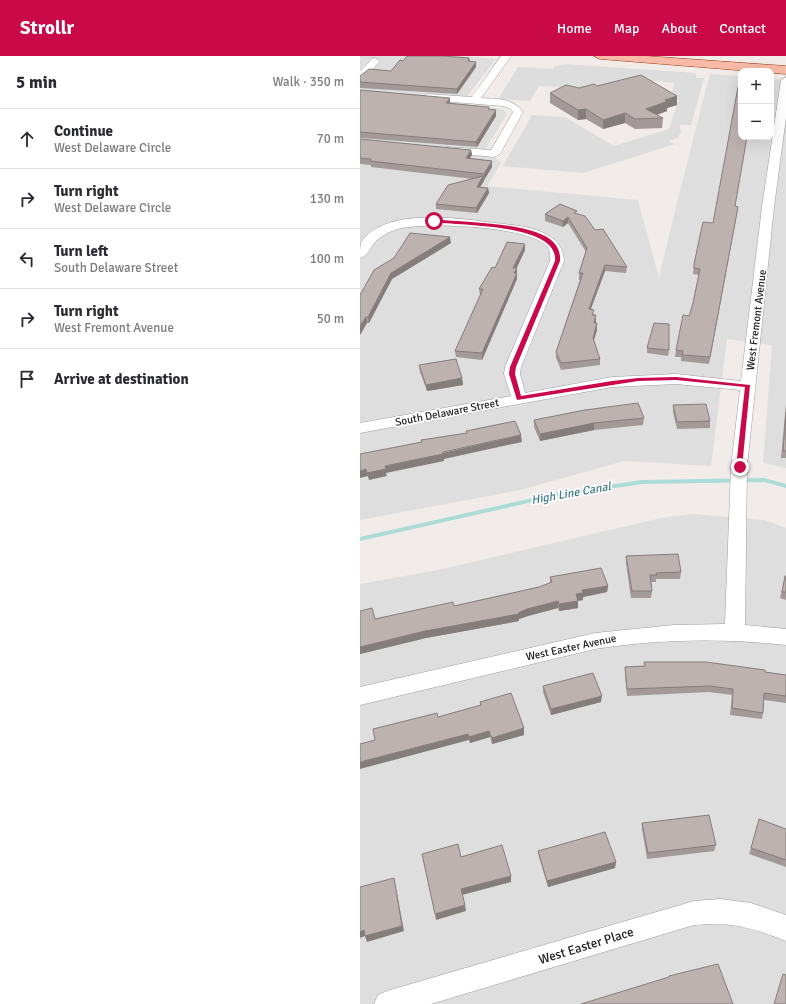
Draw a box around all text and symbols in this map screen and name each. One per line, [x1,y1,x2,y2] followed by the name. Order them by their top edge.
[20,16,74,40] text: Strollr
[557,20,592,37] text: Home
[614,20,639,37] text: Map
[661,20,697,37] text: About
[719,20,766,37] text: Contact
[738,68,774,140] map controls
[738,68,774,104] button: +
[16,72,57,93] text: 5 min
[273,74,344,90] text: Walk · 350 m
[738,104,774,140] button: −
[54,122,113,140] text: Continue
[16,128,38,150] icon: ahead
[317,131,344,147] text: 70 m
[54,140,171,156] text: West Delaware Circle
[54,182,119,200] text: Turn right
[16,188,38,210] icon: right
[310,191,344,207] text: 130 m
[54,200,171,216] text: West Delaware Circle
[425,212,443,230] route start
[54,242,108,260] text: Turn left
[16,248,38,270] icon: left
[310,251,344,267] text: 100 m
[54,260,178,276] text: South Delaware Street
[744,269,769,371] street label: West Fremont Avenue
[54,302,119,320] text: Turn right
[16,308,38,330] icon: right
[317,311,344,327] text: 50 m
[54,320,174,336] text: West Fremont Avenue
[16,368,38,390] icon: arrive
[54,370,189,388] text: Arrive at destination
[394,396,500,429] street label: South Delaware Street
[731,458,749,476] route end
[530,479,614,508] water label: High Line Canal
[525,632,618,663] street label: West Easter Avenue
[537,924,636,968] street label: West Easter Place

